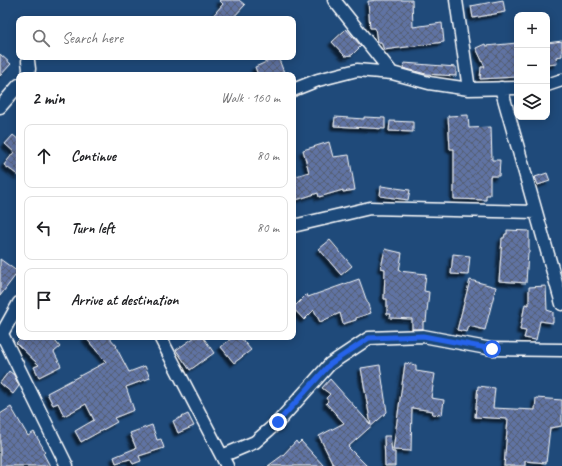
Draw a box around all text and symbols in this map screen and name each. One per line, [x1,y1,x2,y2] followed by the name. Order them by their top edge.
[514,12,550,120] map controls
[514,12,550,48] button: +
[16,16,296,60] search box
[30,27,52,49] icon: search
[62,29,123,48] text: Search here
[514,48,550,84] button: −
[514,84,550,120] button: layers
[32,88,65,109] text: 2 min
[221,90,280,106] text: Walk · 160 m
[33,145,55,167] icon: ahead
[71,147,116,166] text: Continue
[257,148,279,164] text: 80 m
[33,217,55,239] icon: left
[71,219,114,238] text: Turn left
[257,220,279,236] text: 80 m
[33,289,55,311] icon: arrive
[71,291,178,310] text: Arrive at destination
[483,340,501,358] route start
[269,413,287,431] route end

